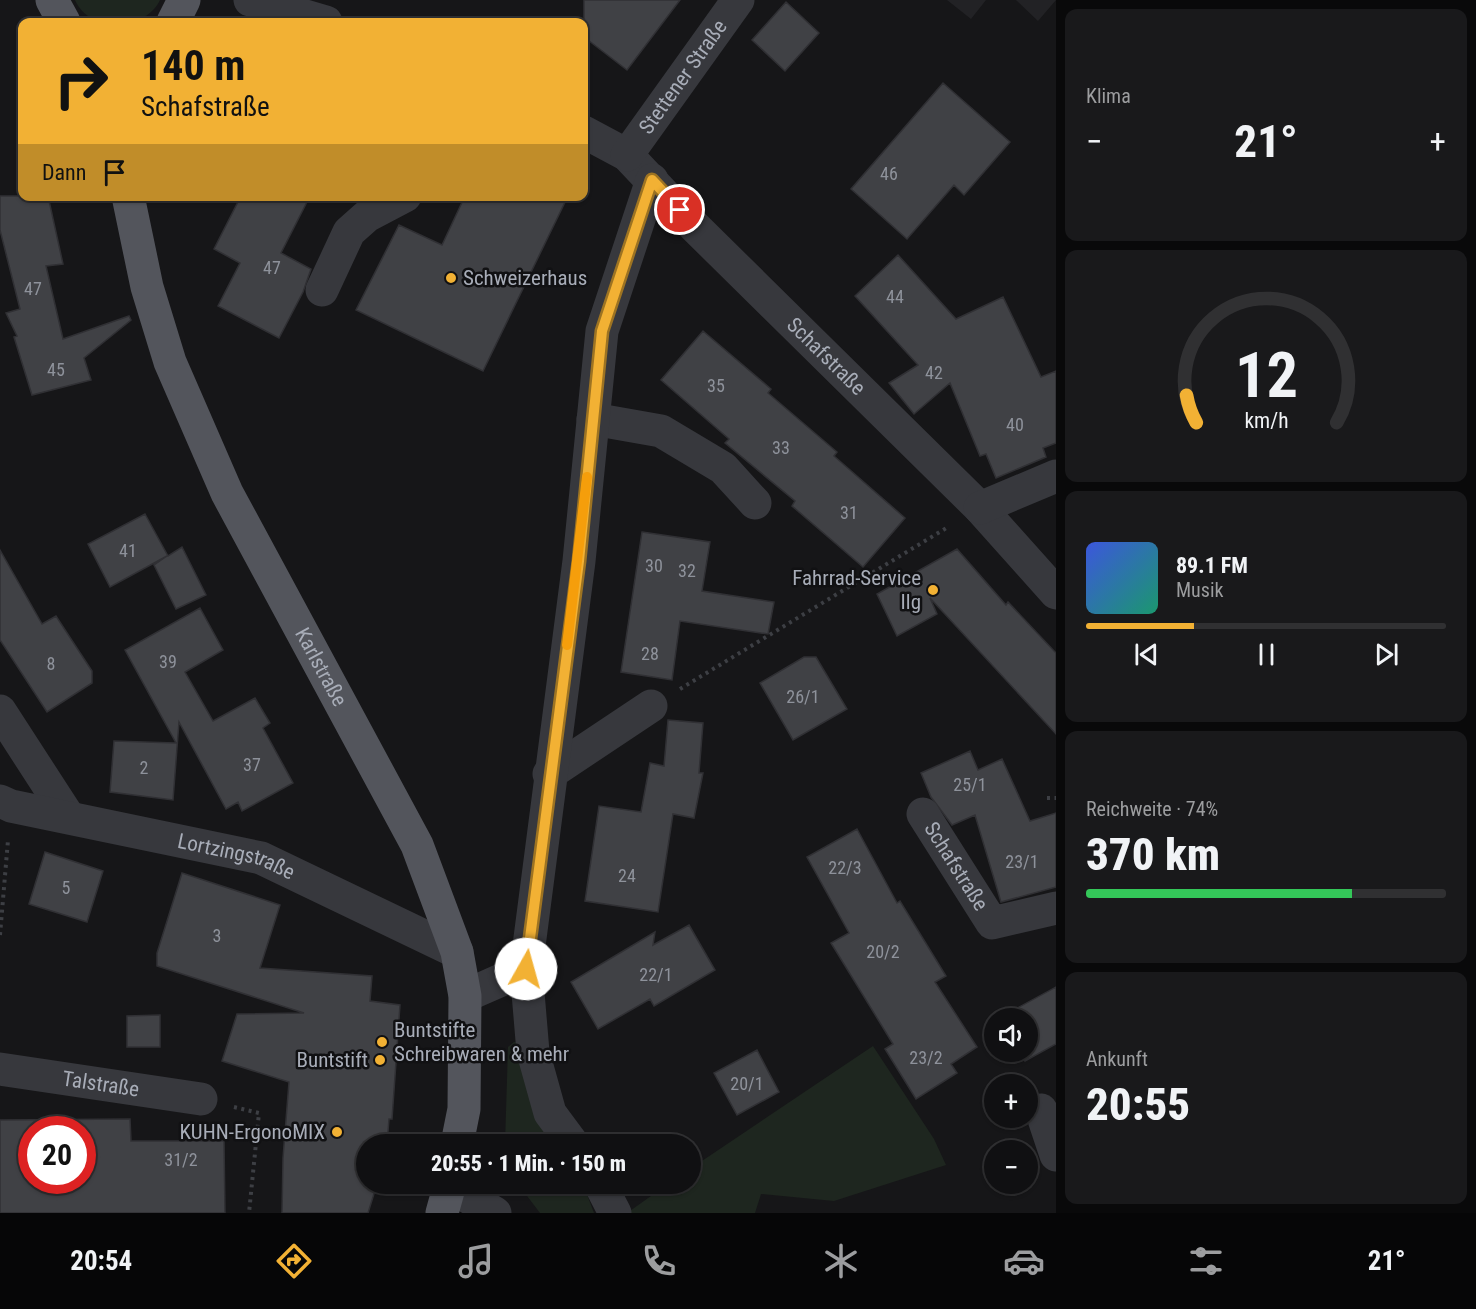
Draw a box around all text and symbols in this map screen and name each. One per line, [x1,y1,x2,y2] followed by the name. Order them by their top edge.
[634,15,732,139] street label: Stettener Straße
[141,41,246,90] text: 140 m
[42,42,120,120] icon: right
[1086,84,1131,108] text: Klima
[141,91,270,123] text: Schafstraße
[1234,115,1298,168] text: 21°
[1086,122,1103,161] text: −
[1430,122,1446,161] text: +
[98,156,131,189] icon: arrive
[42,160,86,185] text: Dann
[880,163,898,184] house number: 46
[654,184,705,235] pin
[663,193,696,226] icon: arrive
[263,257,281,278] house number: 47
[463,266,587,290] place label: Schweizerhaus
[444,271,458,285] marker: Schweizerhaus
[24,278,42,299] house number: 47
[886,286,904,307] house number: 44
[782,313,870,400] street label: Schafstraße
[1234,339,1298,412] text: 12
[47,359,65,380] house number: 45
[925,362,943,383] house number: 42
[707,375,725,396] house number: 35
[1244,408,1288,433] text: km/h
[1006,414,1024,435] house number: 40
[772,437,790,458] house number: 33
[840,502,858,523] house number: 31
[119,540,137,561] house number: 41
[1176,553,1248,578] text: 89.1 FM
[645,555,663,576] house number: 30
[678,560,696,581] house number: 32
[792,566,921,614] place label: Fahrrad-Service Ilg
[1176,578,1224,602] text: Musik
[926,583,940,597] marker: Fahrrad-Service Ilg
[290,624,352,710] street label: Karlstraße
[1130,638,1163,671] icon: previous
[1250,638,1283,671] icon: pause
[1370,638,1403,671] icon: next
[641,643,659,664] house number: 28
[159,651,177,672] house number: 39
[47,653,55,674] house number: 8
[786,686,820,707] house number: 26/1
[243,754,261,775] house number: 37
[140,757,149,778] house number: 2
[953,774,987,795] house number: 25/1
[1086,797,1218,821] text: Reichweite · 74%
[919,818,993,915] street label: Schafstraße
[1086,828,1220,881] text: 370 km
[175,829,299,884] street label: Lortzingstraße
[1005,851,1039,872] house number: 23/1
[828,857,862,878] house number: 22/3
[618,865,636,886] house number: 24
[62,877,71,898] house number: 5
[213,925,221,946] house number: 3
[494,937,558,1001] position arrow
[866,941,900,962] house number: 20/2
[639,964,673,985] house number: 22/1
[984,1008,1038,1194] map controls
[984,1008,1038,1062] button: sound
[394,1018,569,1066] place label: Buntstifte Schreibwaren & mehr
[375,1035,389,1049] marker: Buntstifte Schreibwaren & mehr
[909,1047,943,1068] house number: 23/2
[1086,1047,1148,1071] text: Ankunft
[297,1048,368,1072] place label: Buntstift
[373,1053,387,1067] marker: Buntstift
[61,1066,141,1102] street label: Talstraße
[730,1073,764,1094] house number: 20/1
[984,1074,1038,1128] button: +
[1086,1078,1190,1131] text: 20:55
[18,1116,96,1194] speed limit sign: 20
[179,1120,325,1144] place label: KUHN-ErgonoMIX
[330,1125,344,1139] marker: KUHN-ErgonoMIX
[984,1140,1038,1194] button: −
[164,1149,198,1170] house number: 31/2
[431,1151,626,1176] text: 20:55 · 1 Min. · 150 m
[273,1240,315,1282] icon: directions
[455,1240,497,1282] icon: music
[638,1240,680,1282] icon: phone
[820,1240,862,1282] icon: climate
[1003,1240,1045,1282] icon: car
[1185,1240,1227,1282] icon: filters
[70,1245,132,1277] text: 20:54
[1368,1245,1406,1277] text: 21°

